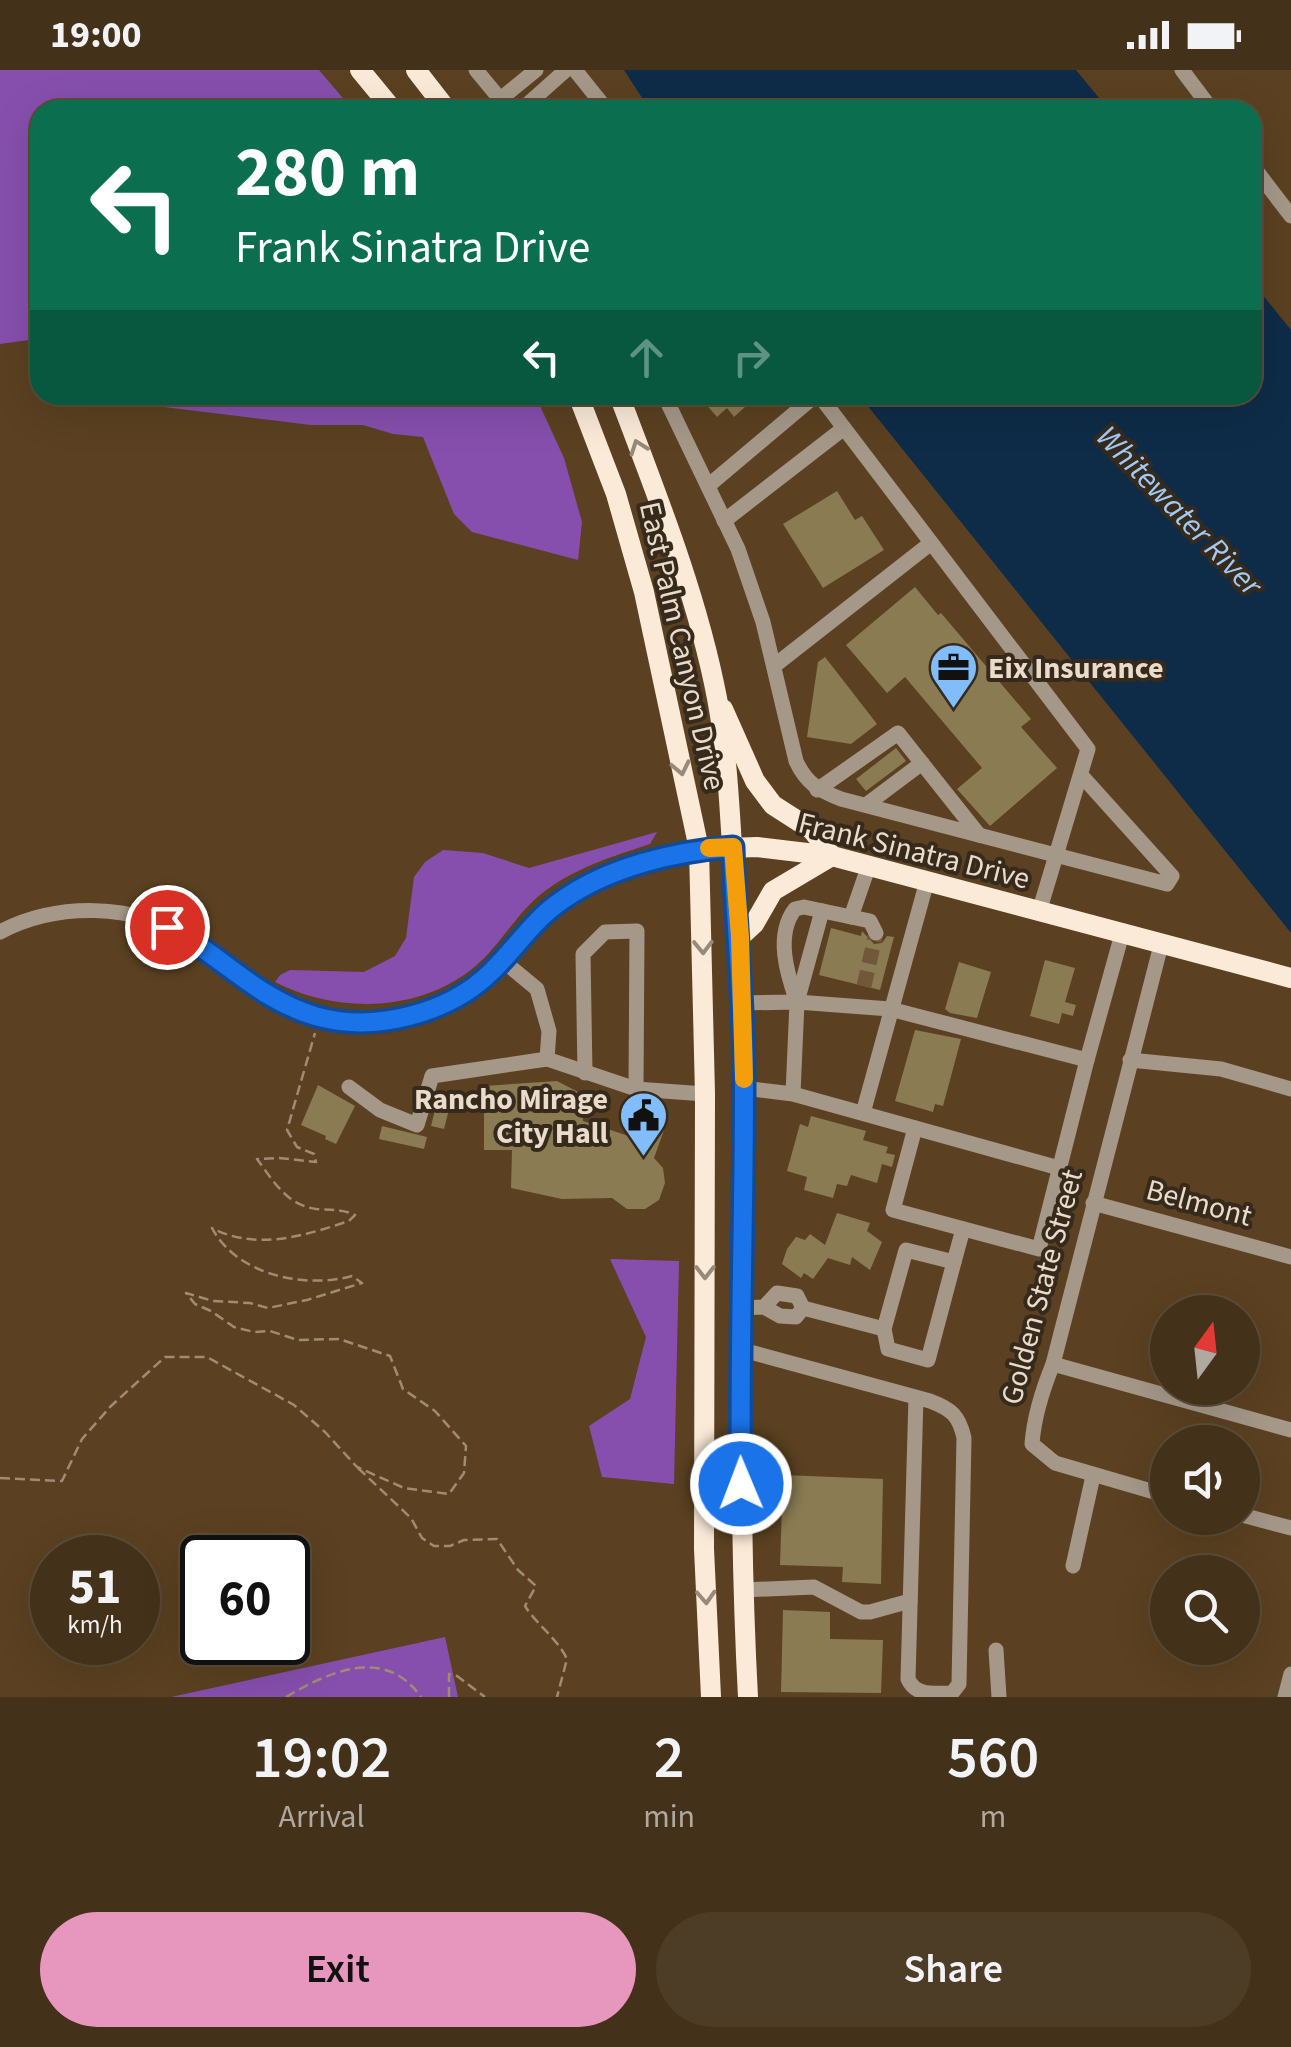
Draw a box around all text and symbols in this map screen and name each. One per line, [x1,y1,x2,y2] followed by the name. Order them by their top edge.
[50,8,142,62] text: 19:00
[235,123,420,223] text: 280 m
[70,140,200,270] icon: left
[235,216,590,280] text: Frank Sinatra Drive
[514,330,569,385] icon: left
[619,330,674,385] icon: ahead
[724,330,779,385] icon: right
[1085,415,1274,608] water label: Whitewater River
[629,440,650,457] one-way arrow
[628,498,736,794] street label: East Palm Canyon Drive
[927,642,979,710] office icon: Eix Insurance
[988,647,1163,690] place label: Eix Insurance
[669,759,690,776] one-way arrow
[794,801,1034,901] street label: Frank Sinatra Drive
[125,885,210,970] pin
[140,900,195,955] icon: arrive
[692,939,713,955] one-way arrow
[414,1078,608,1155] place label: Rancho Mirage City Hall
[617,1090,669,1158] public building icon: Rancho Mirage City Hall
[990,1165,1094,1409] street label: Golden State Street
[1141,1168,1257,1238] street label: Belmont
[694,1264,715,1280] one-way arrow
[1150,1295,1260,1405] north arrow
[1150,1295,1260,1665] map controls
[1150,1425,1260,1535] button: sound
[689,1432,793,1536] position arrow
[180,1535,310,1665] speed limit sign: 60
[69,1552,121,1623] text: 51
[1150,1555,1260,1665] button: search
[695,1589,716,1605] one-way arrow
[67,1607,123,1643] text: km/h
[252,1716,391,1801] text: 19:02
[654,1716,685,1801] text: 2
[947,1716,1039,1801] text: 560
[279,1794,365,1840] text: Arrival
[643,1794,695,1840] text: min
[980,1794,1006,1840] text: m
[40,1912,636,2027] button: Exit
[656,1912,1251,2027] button: Share

